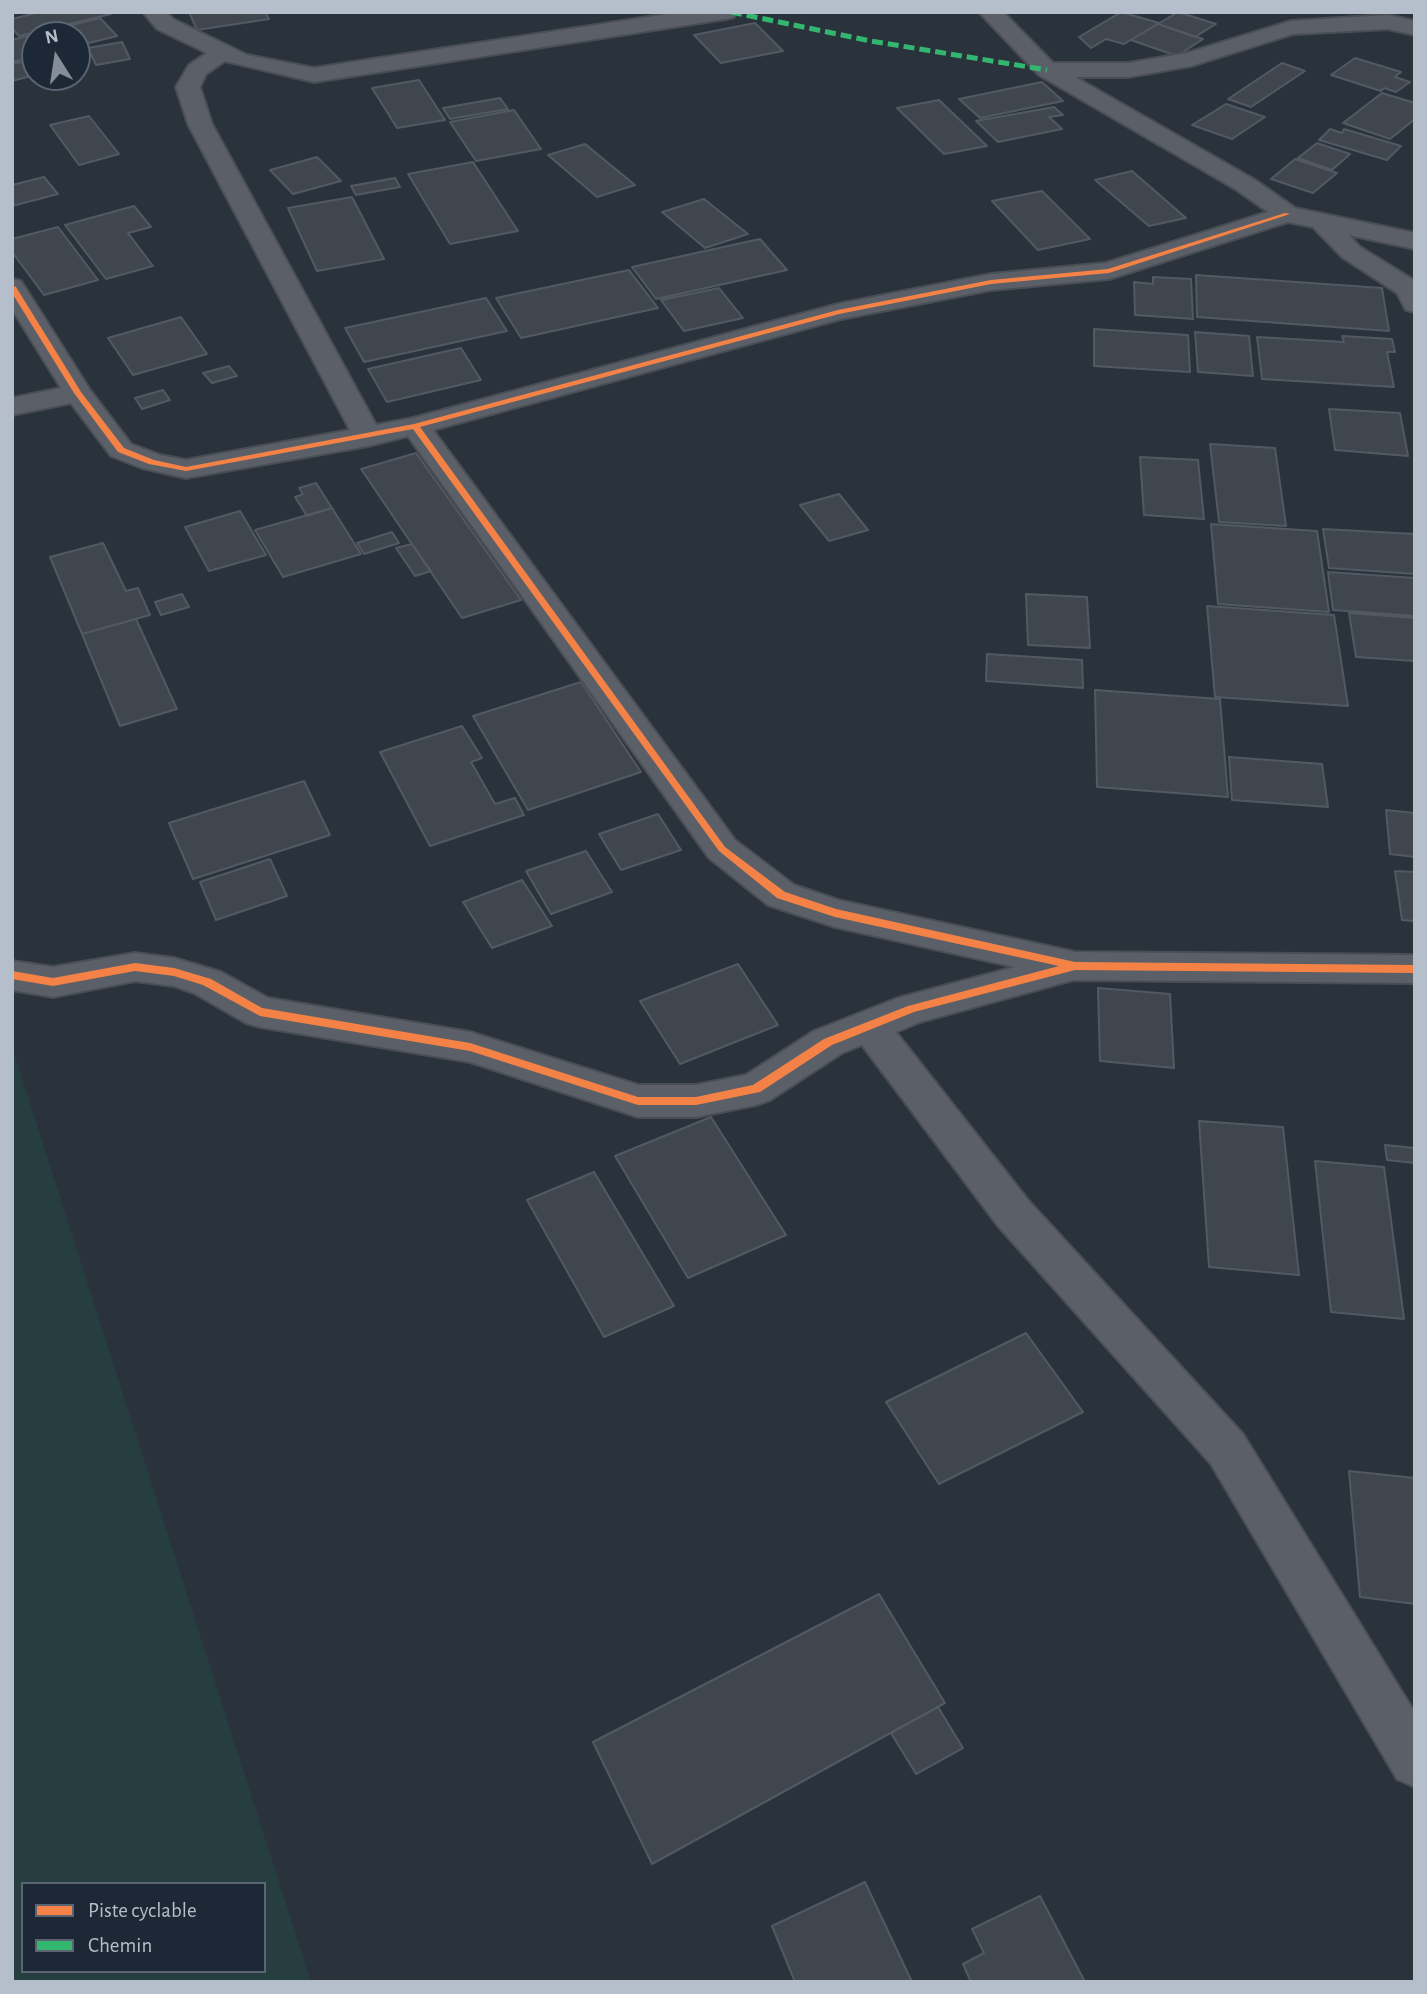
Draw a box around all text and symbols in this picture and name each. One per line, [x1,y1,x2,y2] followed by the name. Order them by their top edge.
[21,21,91,91] north arrow
[44,26,60,48] text: N
[21,1882,266,1973] legend
[88,1900,197,1921] text: Piste cyclable
[88,1935,152,1956] text: Chemin

